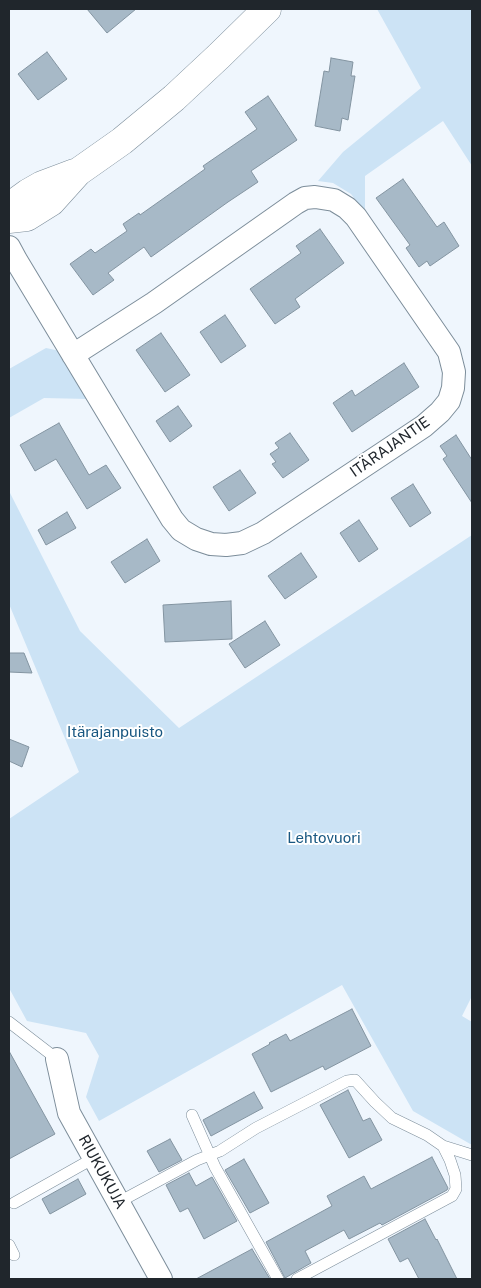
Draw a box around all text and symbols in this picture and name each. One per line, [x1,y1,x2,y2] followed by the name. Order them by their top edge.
[347,413,433,481] street label: ITÄRAJANTIE
[67,723,163,741] park label: Itärajanpuisto
[287,829,361,847] park label: Lehtovuori
[74,1132,130,1212] street label: RIUKUKUJA

